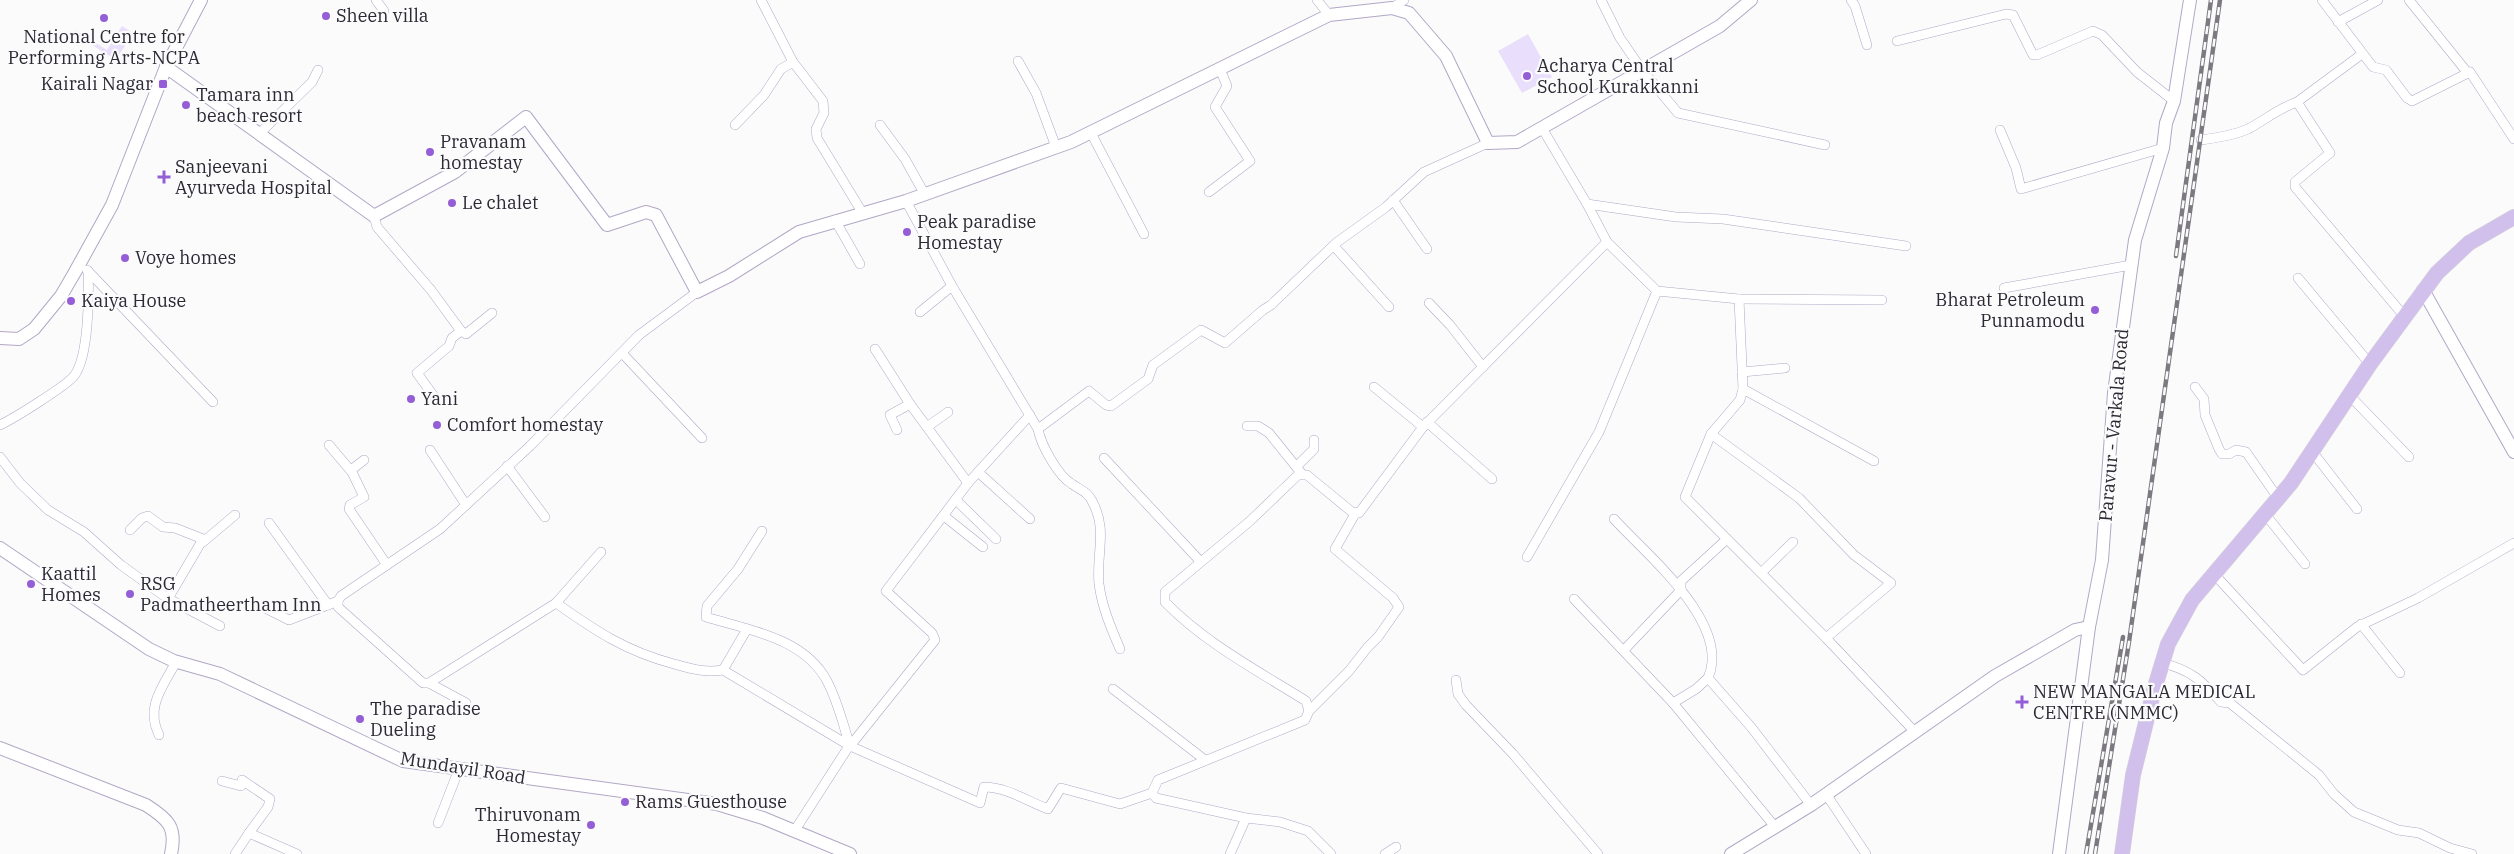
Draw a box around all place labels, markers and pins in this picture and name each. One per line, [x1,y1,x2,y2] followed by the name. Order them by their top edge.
[336,4,429,27] place label: Sheen villa
[320,10,332,22] marker: Sheen villa
[98,12,110,24] marker: National Centre for Performing Arts-NCPA
[8,25,201,69] place label: National Centre for Performing Arts-NCPA
[1537,54,1699,98] place label: Acharya Central School Kurakkanni
[1521,70,1533,82] marker: Acharya Central School Kurakkanni
[41,72,153,95] place label: Kairali Nagar
[157,78,169,90] marker: Kairali Nagar
[196,83,302,127] place label: Tamara inn beach resort
[180,99,192,111] marker: Tamara inn beach resort
[440,130,526,174] place label: Pravanam homestay
[424,146,436,158] marker: Pravanam homestay
[175,155,332,199] place label: Sanjeevani Ayurveda Hospital
[157,170,171,184] marker: Sanjeevani Ayurveda Hospital
[462,191,538,214] place label: Le chalet
[446,197,458,209] marker: Le chalet
[917,210,1036,254] place label: Peak paradise Homestay
[901,226,913,238] marker: Peak paradise Homestay
[135,246,236,269] place label: Voye homes
[119,252,131,264] marker: Voye homes
[1935,288,2085,332] place label: Bharat Petroleum Punnamodu
[81,289,186,312] place label: Kaiya House
[65,295,77,307] marker: Kaiya House
[2089,304,2101,316] marker: Bharat Petroleum Punnamodu
[421,387,458,410] place label: Yani
[405,393,417,405] marker: Yani
[447,413,604,436] place label: Comfort homestay
[431,419,443,431] marker: Comfort homestay
[41,562,101,606] place label: Kaattil Homes
[140,572,322,616] place label: RSG Padmatheertham Inn
[25,578,37,590] marker: Kaattil Homes
[124,588,136,600] marker: RSG Padmatheertham Inn
[2033,680,2255,724] place label: NEW MANGALA MEDICAL CENTRE (NMMC)
[2015,695,2029,709] marker: NEW MANGALA MEDICAL CENTRE (NMMC)
[370,697,481,741] place label: The paradise Dueling
[354,713,366,725] marker: The paradise Dueling
[635,790,787,813] place label: Rams Guesthouse
[619,796,631,808] marker: Rams Guesthouse
[475,803,581,847] place label: Thiruvonam Homestay
[585,819,597,831] marker: Thiruvonam Homestay

